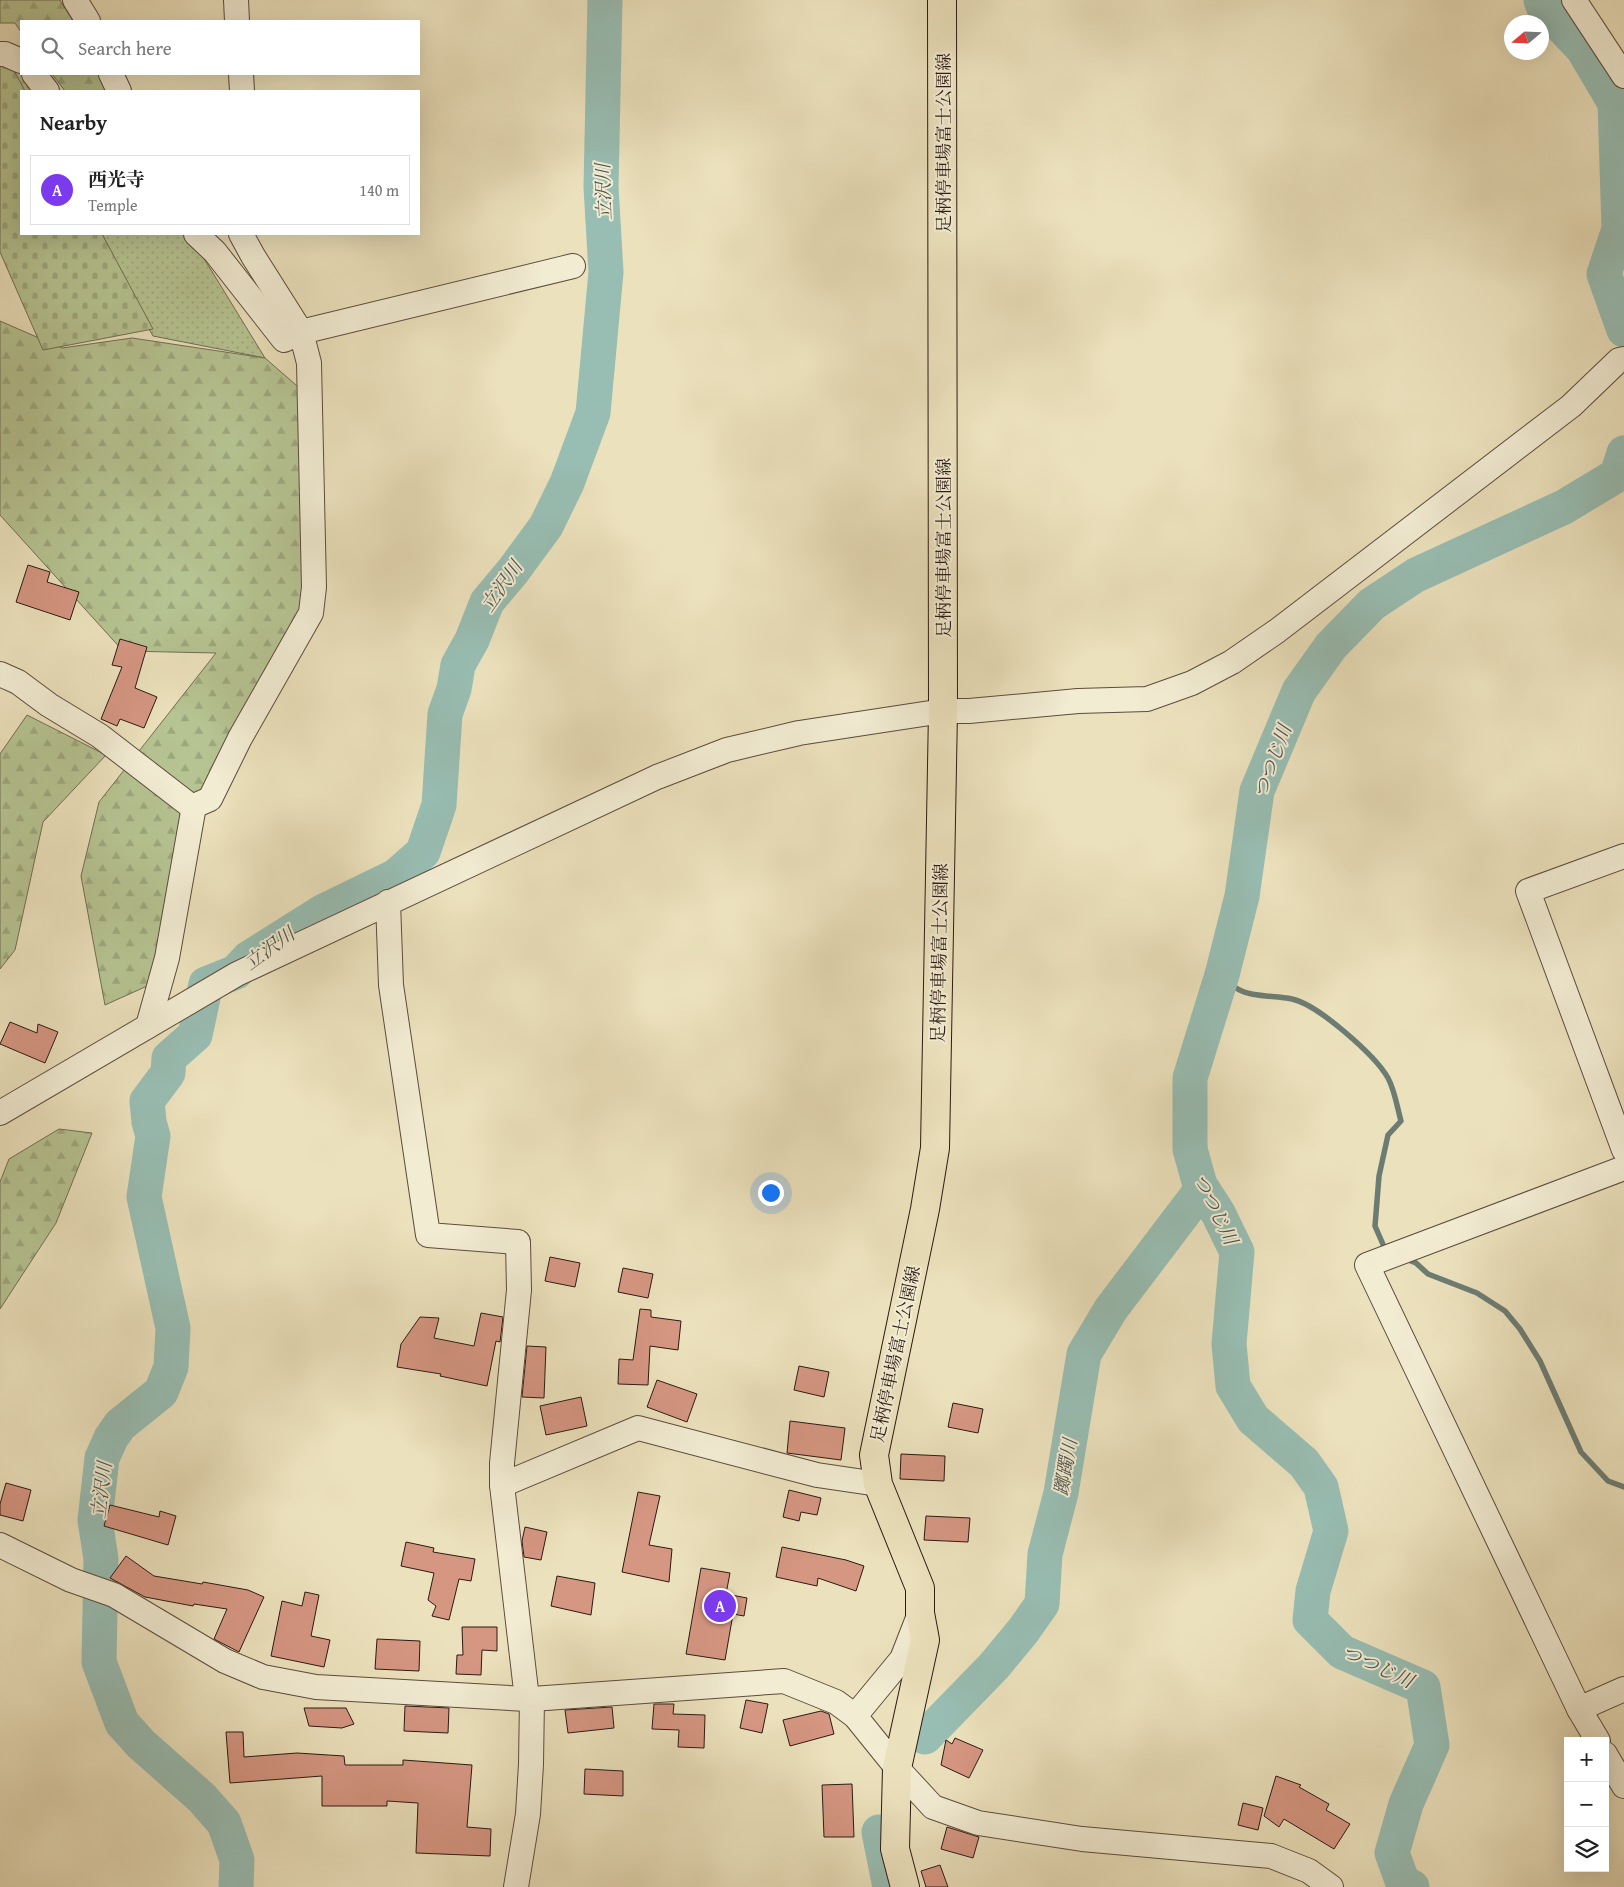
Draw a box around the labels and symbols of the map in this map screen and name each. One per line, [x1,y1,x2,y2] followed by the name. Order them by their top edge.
[1504,15,1549,60] north arrow
[930,53,957,233] street label: 足柄停車場富士公園線
[588,161,618,221] water label: 立沢川
[930,458,957,638] street label: 足柄停車場富士公園線
[473,553,530,617] water label: 立沢川
[1246,719,1299,802] water label: つつじ川
[924,863,954,1043] street label: 足柄停車場富士公園線
[238,919,302,976] water label: 立沢川
[1187,1169,1246,1251] water label: つつじ川
[758,1180,784,1206] your location
[863,1263,927,1445] street label: 足柄停車場富士公園線
[1046,1435,1084,1498] water label: 躑躅川
[84,1458,119,1520] water label: 立沢川
[704,1587,736,1625] pin: A
[1338,1637,1420,1696] water label: つつじ川

